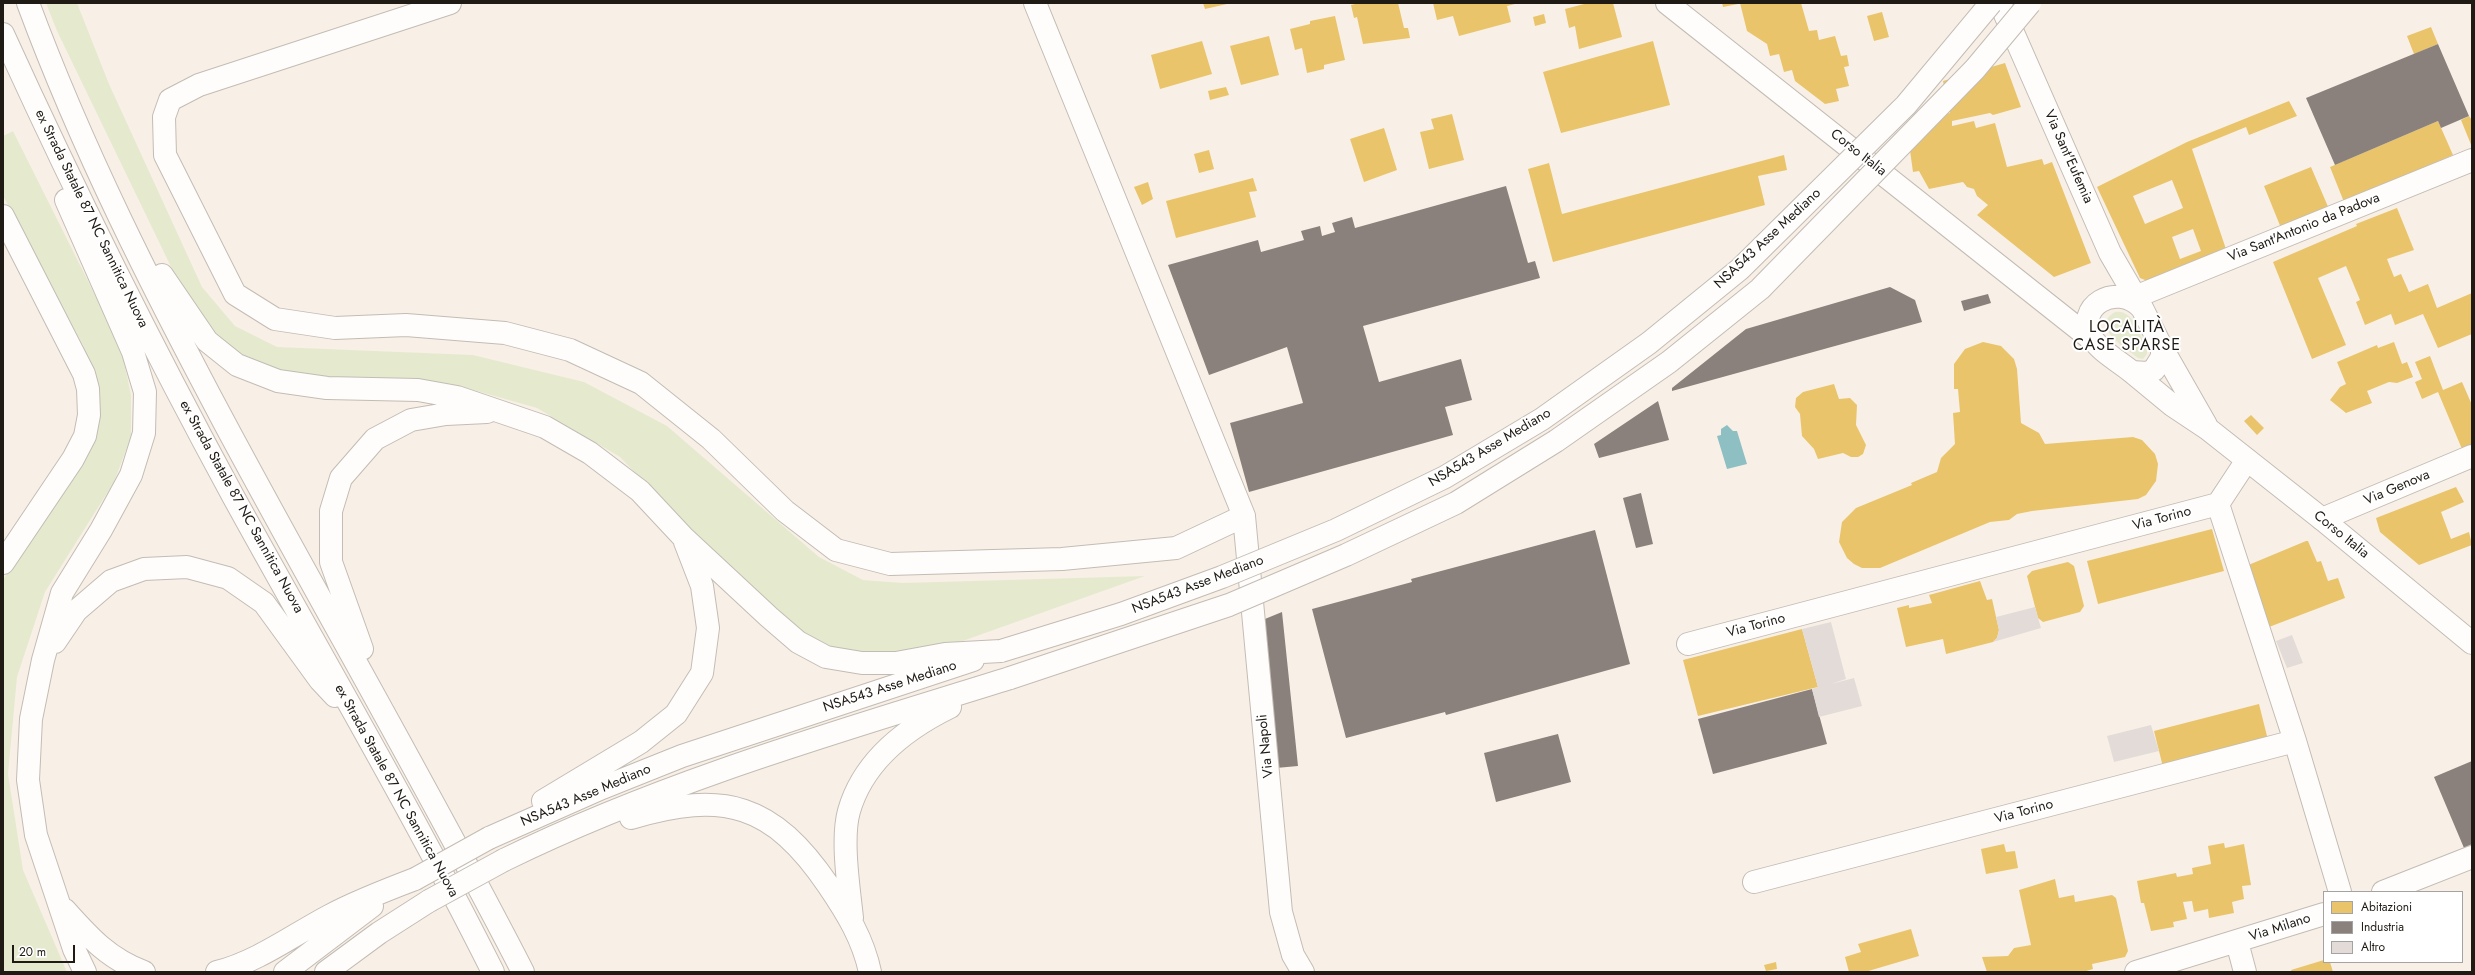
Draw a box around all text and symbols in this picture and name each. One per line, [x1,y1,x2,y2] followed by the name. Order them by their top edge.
[31,107,151,331] street label: ex Strada Statale 87 NC Sannitica Nuova
[2040,108,2096,206] street label: Via Sant'Eufemia
[1827,126,1889,180] street label: Corso Italia
[1711,185,1825,293] street label: NSA543 Asse Mediano
[2226,190,2382,266] street label: Via Sant'Antonio da Padova
[2073,318,2181,356] district label: LOCALITÀ CASE SPARSE
[175,398,307,616] street label: ex Strada Statale 87 NC Sannitica Nuova
[1426,405,1554,491] street label: NSA543 Asse Mediano
[2362,467,2432,509] street label: Via Genova
[2131,503,2193,535] street label: Via Torino
[2310,508,2372,562] street label: Corso Italia
[1130,552,1266,618] street label: NSA543 Asse Mediano
[1725,610,1787,642] street label: Via Torino
[821,657,959,717] street label: NSA543 Asse Mediano
[330,682,462,900] street label: ex Strada Statale 87 NC Sannitica Nuova
[1254,713,1278,779] street label: Via Napoli
[519,761,653,831] street label: NSA543 Asse Mediano
[1993,796,2055,828] street label: Via Torino
[2323,891,2463,963] legend
[2361,898,2412,916] text: Abitazioni
[2247,910,2313,946] street label: Via Milano
[2361,918,2404,936] text: Industria
[14,937,77,963] scale bar
[2361,938,2385,956] text: Altro
[19,943,46,961] text: 20 m

